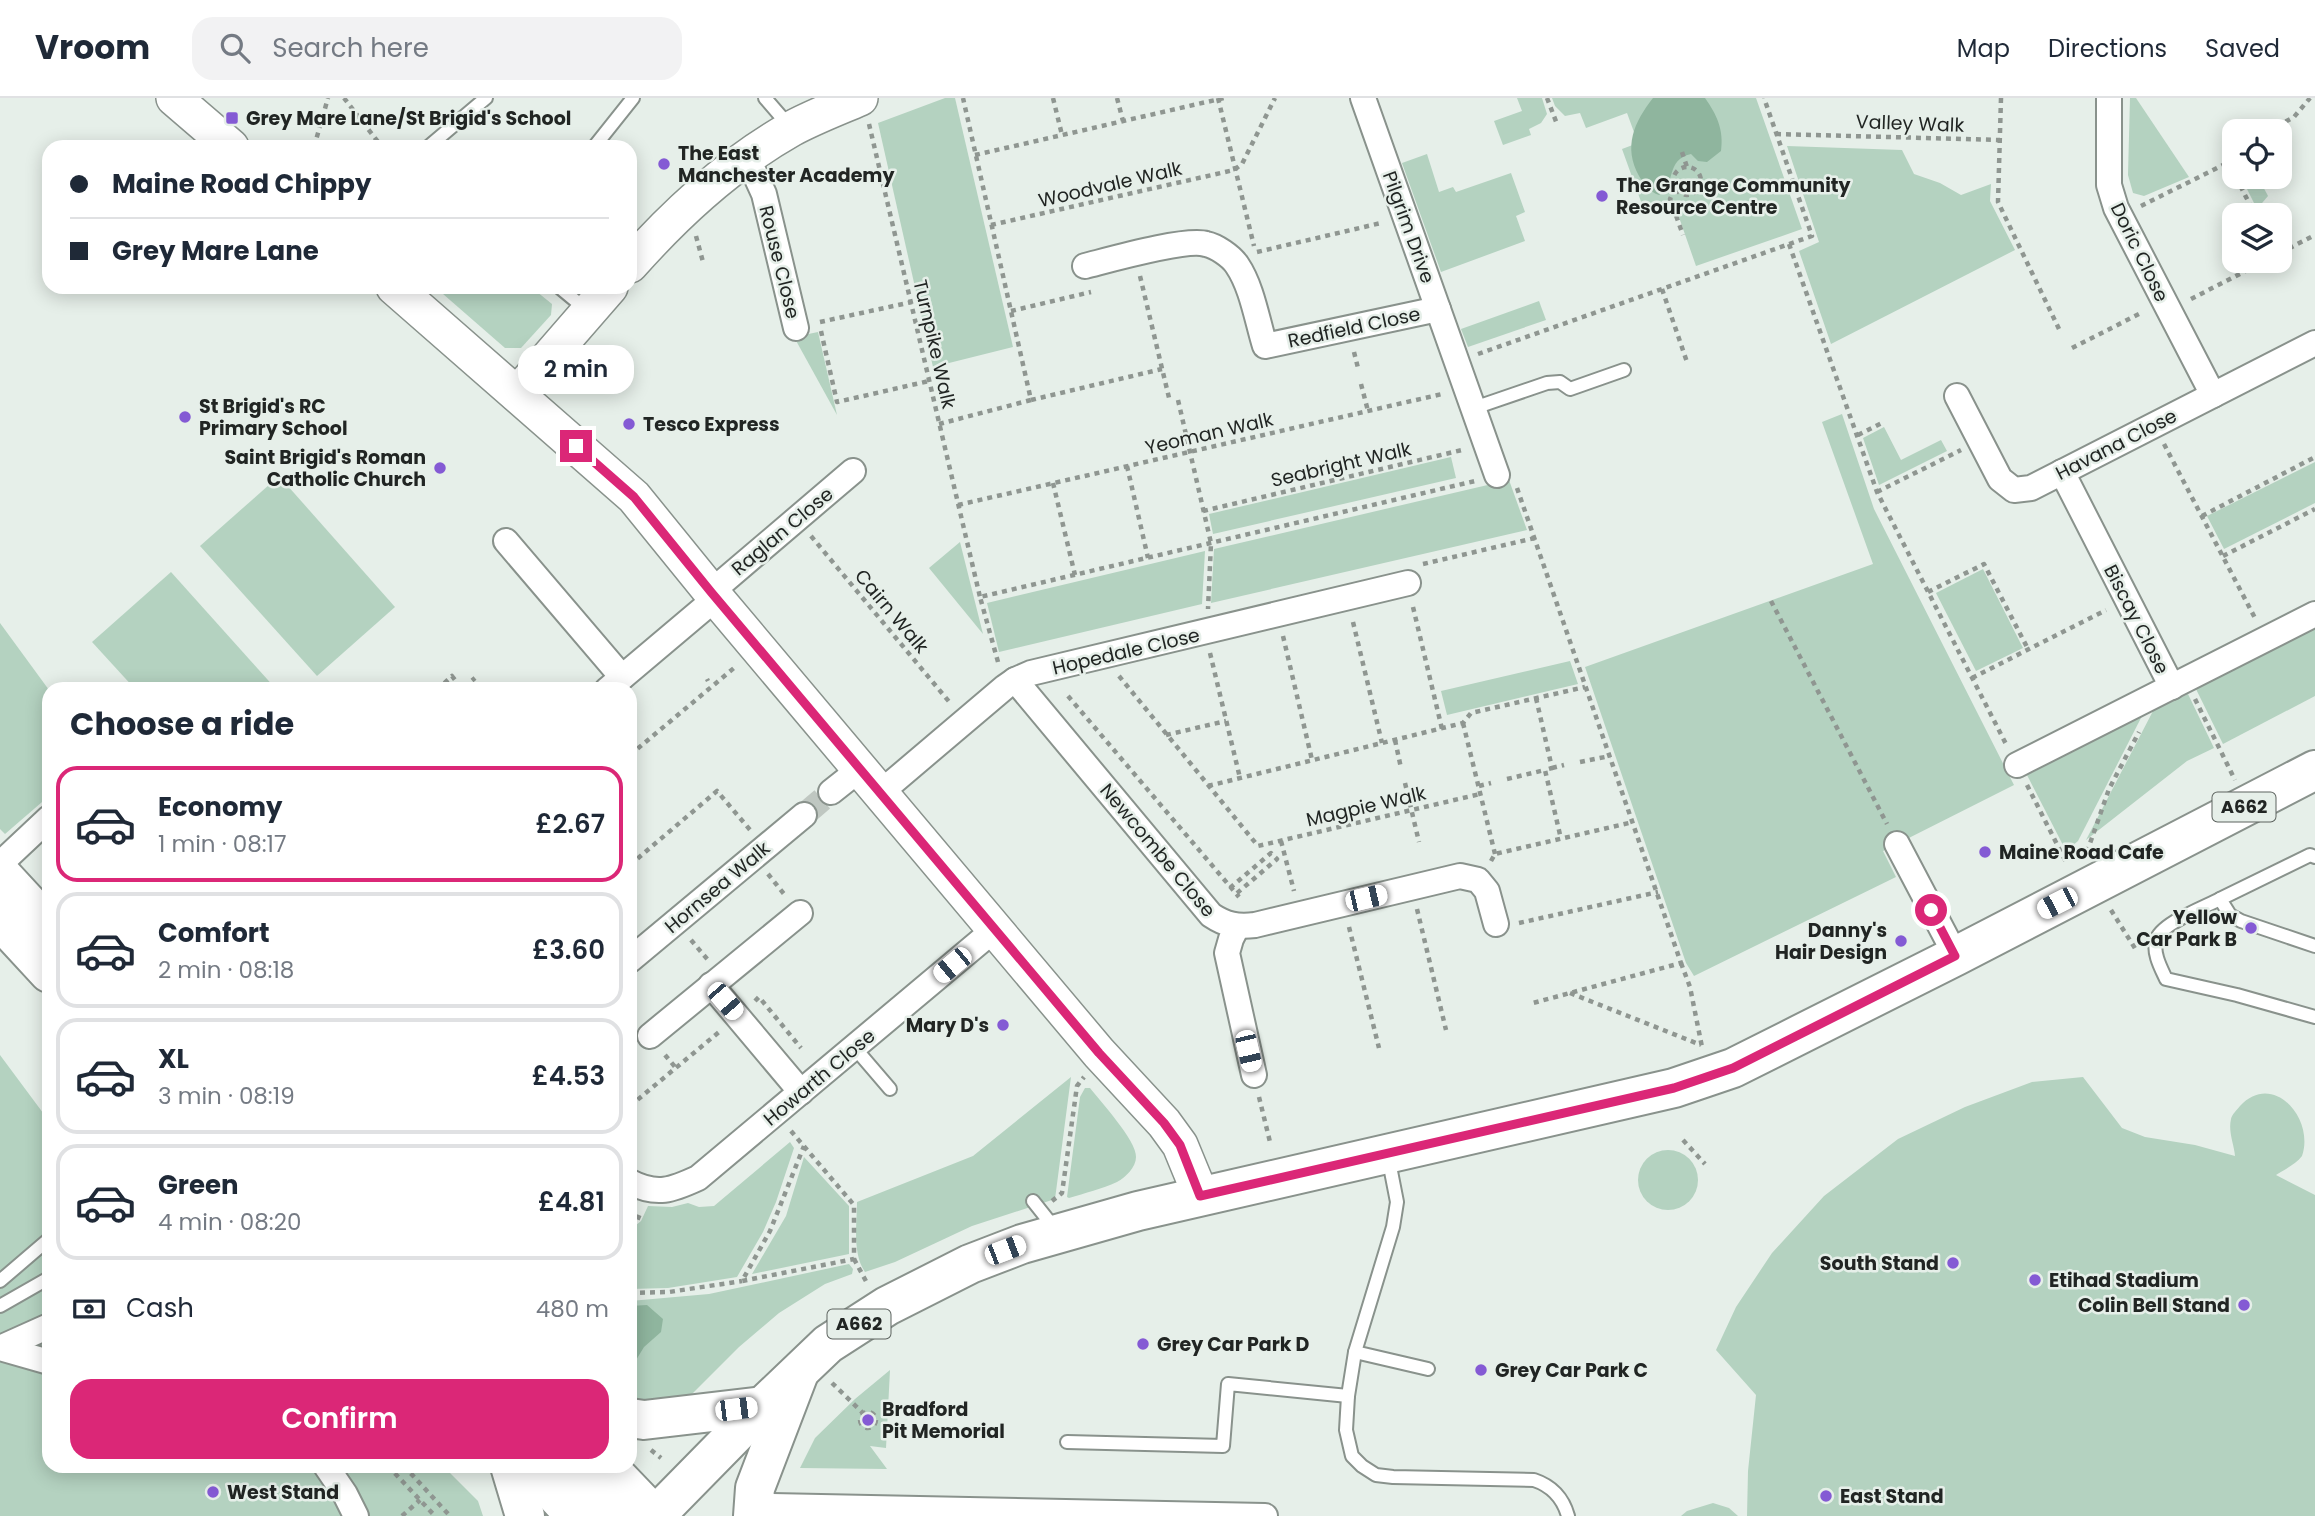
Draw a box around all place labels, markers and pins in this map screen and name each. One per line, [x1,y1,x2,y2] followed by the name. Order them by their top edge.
[246,105,571,132] place label: Grey Mare Lane/St Brigid's School
[224,110,240,126] marker: Grey Mare Lane/St Brigid's School
[678,140,895,189] place label: The East Manchester Academy
[656,156,672,172] marker: The East Manchester Academy
[1616,172,1851,221] place label: The Grange Community Resource Centre
[1594,188,1610,204] marker: The Grange Community Resource Centre
[199,393,348,442] place label: St Brigid's RC Primary School
[177,409,193,425] marker: St Brigid's RC Primary School
[643,411,780,438] place label: Tesco Express
[621,416,637,432] marker: Tesco Express
[224,444,426,493] place label: Saint Brigid's Roman Catholic Church
[432,460,448,476] marker: Saint Brigid's Roman Catholic Church
[1999,839,2164,866] place label: Maine Road Cafe
[1977,844,1993,860] marker: Maine Road Cafe
[2136,904,2238,953] place label: Yellow Car Park B
[1775,917,1887,966] place label: Danny's Hair Design
[2243,920,2259,936] marker: Yellow Car Park B
[1893,933,1909,949] marker: Danny's Hair Design
[906,1012,989,1039] place label: Mary D's
[995,1017,1011,1033] marker: Mary D's
[1820,1250,1939,1277] place label: South Stand
[1945,1255,1961,1271] marker: South Stand
[2049,1267,2199,1294] place label: Etihad Stadium
[2027,1272,2043,1288] marker: Etihad Stadium
[2078,1292,2230,1319] place label: Colin Bell Stand
[2236,1297,2252,1313] marker: Colin Bell Stand
[1157,1331,1310,1358] place label: Grey Car Park D
[1135,1336,1151,1352] marker: Grey Car Park D
[1495,1357,1648,1384] place label: Grey Car Park C
[1473,1362,1489,1378] marker: Grey Car Park C
[882,1396,1005,1445] place label: Bradford Pit Memorial
[860,1412,876,1428] marker: Bradford Pit Memorial
[227,1479,339,1506] place label: West Stand
[1840,1483,1944,1510] place label: East Stand
[205,1484,221,1500] marker: West Stand
[1818,1488,1834,1504] marker: East Stand

